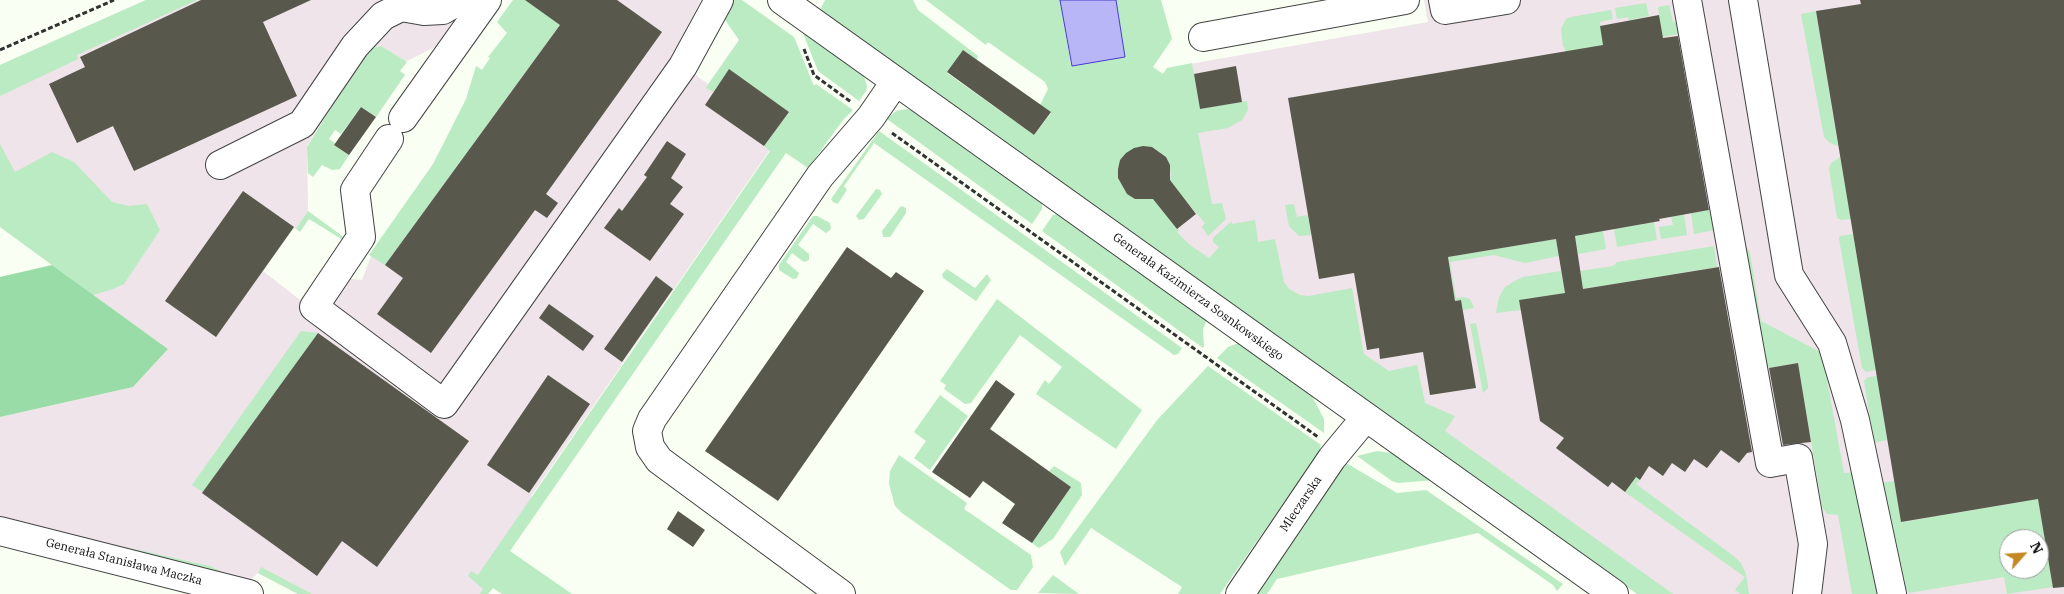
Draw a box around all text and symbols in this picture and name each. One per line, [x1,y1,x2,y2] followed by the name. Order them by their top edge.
[1110,230,1286,364] street label: Generała Kazimierza Sosnkowskiego
[1277,473,1325,535] street label: Mleczarska
[1999,529,2049,579] north arrow
[44,536,204,588] street label: Generała Stanisława Maczka
[2026,539,2047,557] text: N

